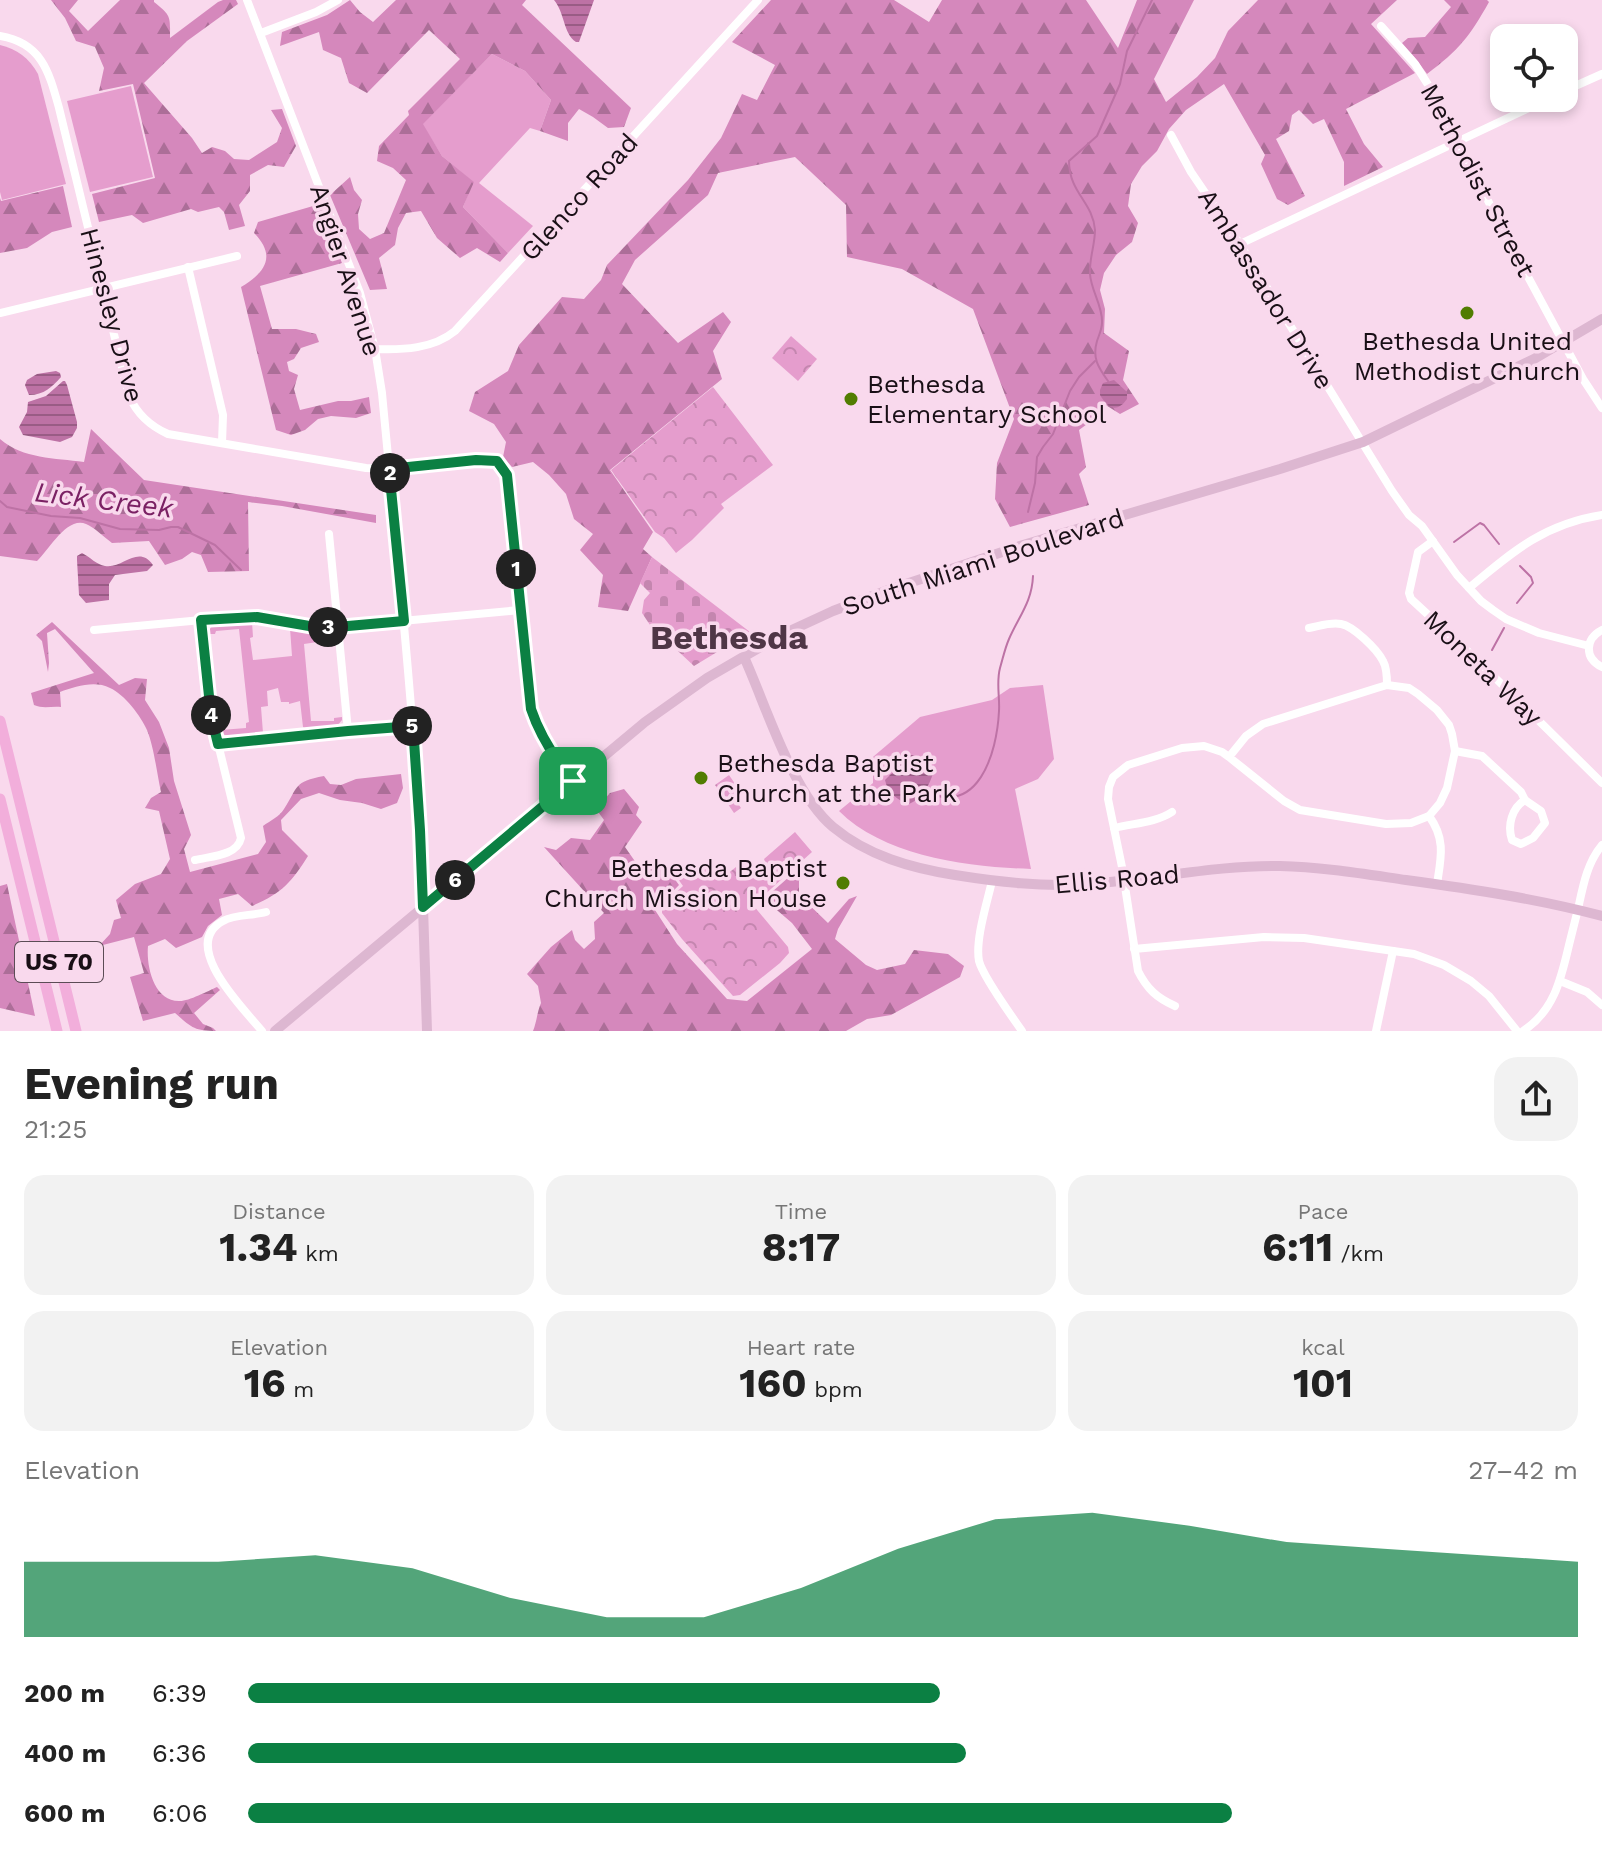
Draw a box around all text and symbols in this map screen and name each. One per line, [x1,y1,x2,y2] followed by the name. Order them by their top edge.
[1490,24,1578,112] map controls
[1490,24,1578,112] button: locate
[1414,78,1542,282] street label: Methodist Street
[514,127,644,267] street label: Glenco Road
[304,180,388,360] street label: Angier Avenue
[1192,183,1340,395] street label: Ambassador Drive
[74,224,150,406] street label: Hinesley Drive
[1458,304,1476,322] marker: Bethesda United Methodist Church
[1354,326,1580,386] place label: Bethesda United Methodist Church
[867,369,1107,429] place label: Bethesda Elementary School
[842,390,860,408] marker: Bethesda Elementary School
[370,453,410,493] pin: 2
[383,460,397,485] text: 2
[33,475,176,525] water label: Lick Creek
[838,502,1128,622] street label: South Miami Boulevard
[496,549,536,589] pin: 1
[511,556,521,581] text: 1
[1418,604,1549,732] street label: Moneta Way
[308,607,348,647] pin: 3
[321,614,335,639] text: 3
[650,617,808,657] district label: Bethesda
[191,695,231,735] pin: 4
[204,702,218,727] text: 4
[392,706,432,746] pin: 5
[406,713,418,738] text: 5
[539,747,607,815] pin
[717,748,957,808] place label: Bethesda Baptist Church at the Park
[551,759,595,803] icon: arrive
[692,769,710,787] marker: Bethesda Baptist Church at the Park
[544,853,827,913] place label: Bethesda Baptist Church Mission House
[1053,859,1181,899] street label: Ellis Road
[435,860,475,900] pin: 6
[448,867,462,892] text: 6
[834,874,852,892] marker: Bethesda Baptist Church Mission House
[15,942,103,982] road number: US 70
[1494,1057,1578,1141] button: share
[24,1058,279,1110] text: Evening run
[24,1114,87,1144] text: 21:25
[232,1199,326,1224] text: Distance
[775,1199,827,1224] text: Time
[1298,1199,1348,1224] text: Pace
[219,1224,298,1271] text: 1.34
[762,1224,840,1271] text: 8:17
[1262,1224,1333,1271] text: 6:11
[298,1241,339,1266] text: km
[1333,1241,1384,1266] text: /km
[230,1335,328,1360] text: Elevation
[747,1335,855,1360] text: Heart rate
[1301,1335,1345,1360] text: kcal
[244,1360,286,1407] text: 16
[739,1360,807,1407] text: 160
[1293,1360,1353,1407] text: 101
[286,1377,314,1402] text: m
[807,1377,863,1402] text: bpm
[24,1455,140,1485] text: Elevation
[1468,1455,1578,1485] text: 27–42 m
[24,1678,105,1708] text: 200 m
[152,1678,207,1708] text: 6:39
[24,1738,106,1768] text: 400 m
[152,1738,206,1768] text: 6:36
[24,1798,105,1828] text: 600 m
[152,1798,207,1828] text: 6:06

